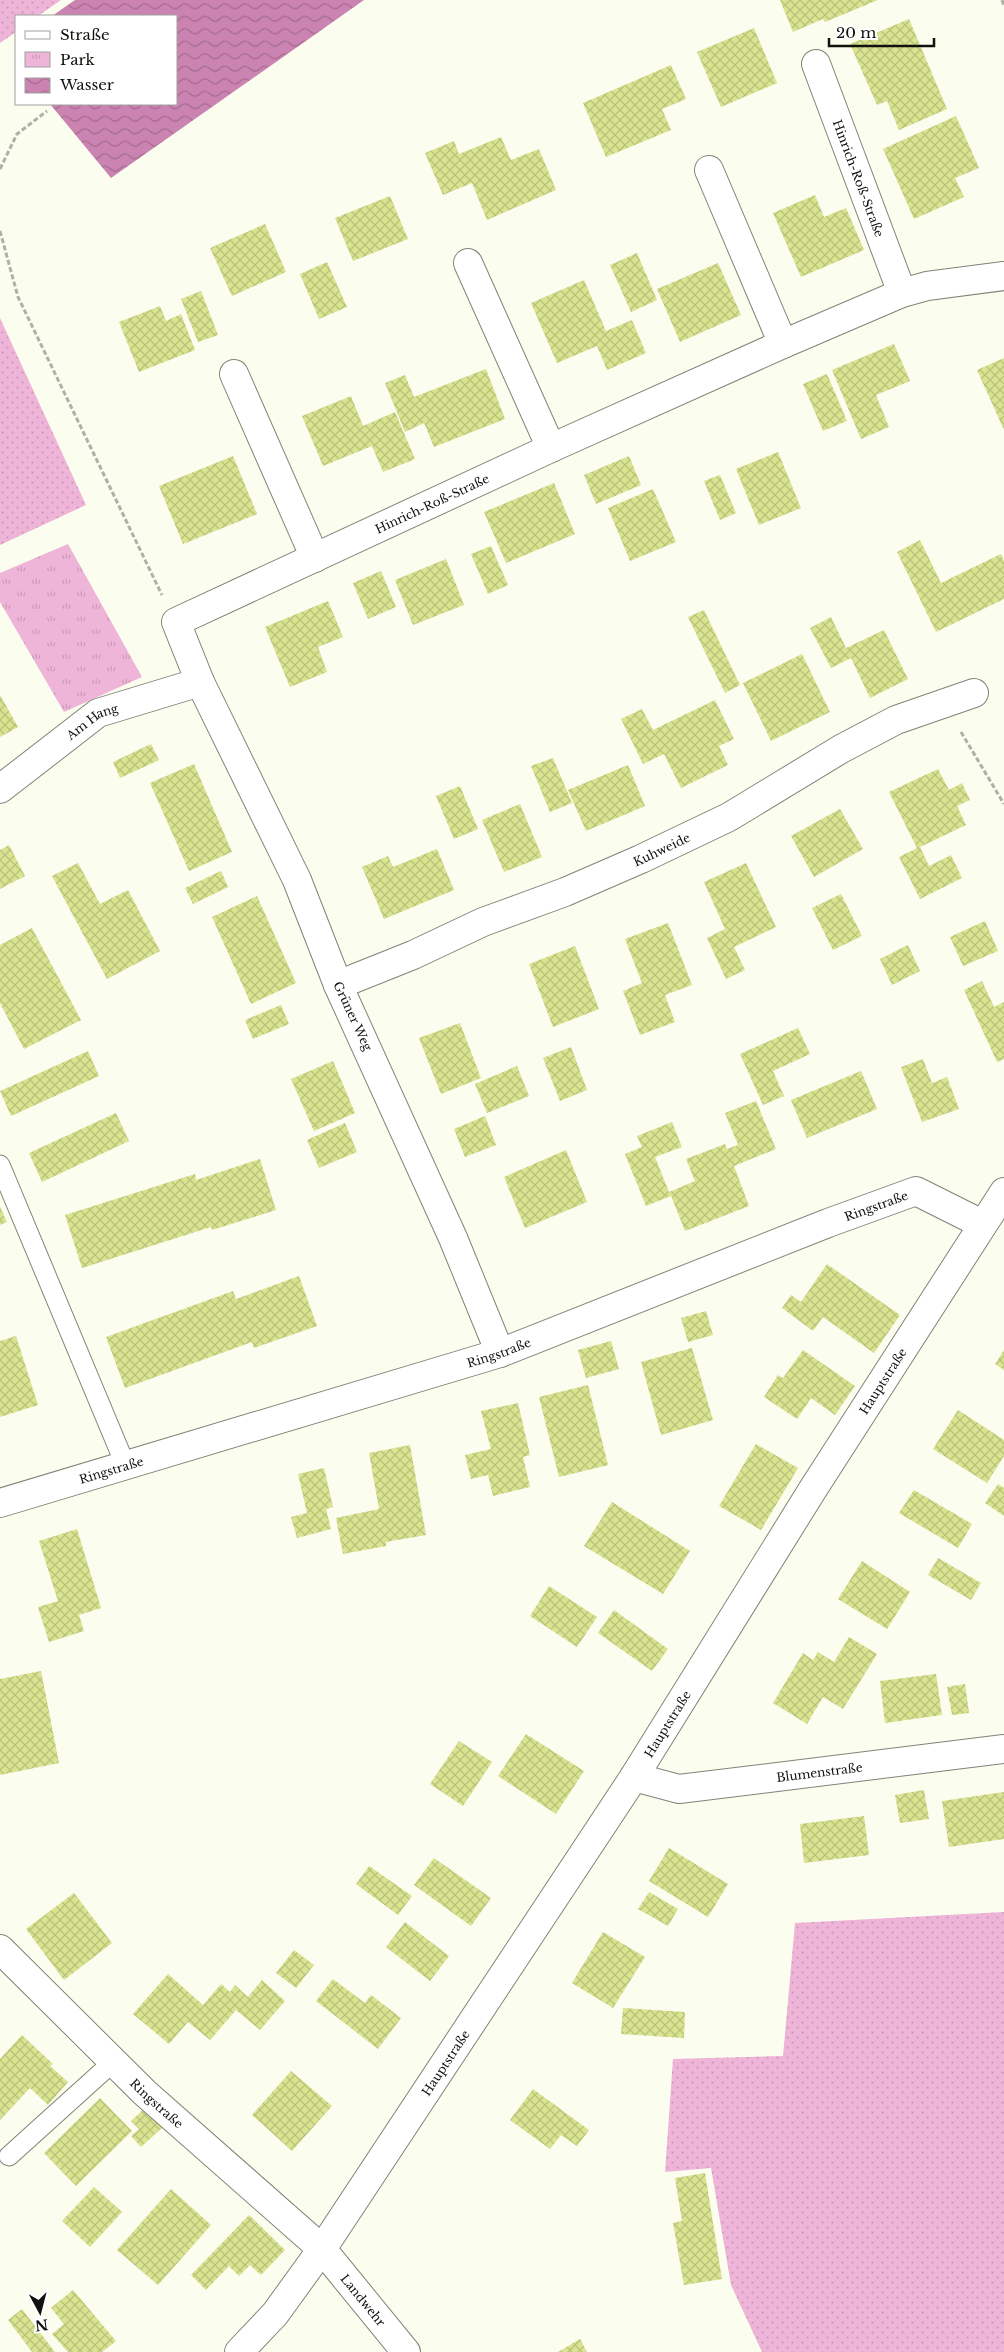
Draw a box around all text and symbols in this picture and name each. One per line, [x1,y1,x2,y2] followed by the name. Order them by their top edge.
[15,15,178,105] legend
[829,15,934,47] scale bar
[836,23,876,42] text: 20 m
[60,25,110,44] text: Straße
[60,50,96,69] text: Park
[59,75,115,94] text: Wasser
[830,117,888,239] street label: Hinrich-Roß-Straße
[372,470,491,536] street label: Hinrich-Roß-Straße
[62,700,120,743] street label: Am Hang
[631,829,692,869] street label: Kuhweide
[330,979,376,1054] street label: Grüner Weg
[842,1187,910,1224] street label: Ringstraße
[465,1334,533,1370] street label: Ringstraße
[856,1345,909,1417] street label: Hauptstraße
[77,1453,145,1486] street label: Ringstraße
[641,1687,694,1760] street label: Hauptstraße
[775,1759,863,1784] street label: Blumenstraße
[418,2027,472,2098] street label: Hauptstraße
[127,2075,187,2131] street label: Ringstraße
[338,2271,389,2329] street label: Landwehr
[15,2287,65,2337] north arrow
[34,2315,49,2335] text: N

